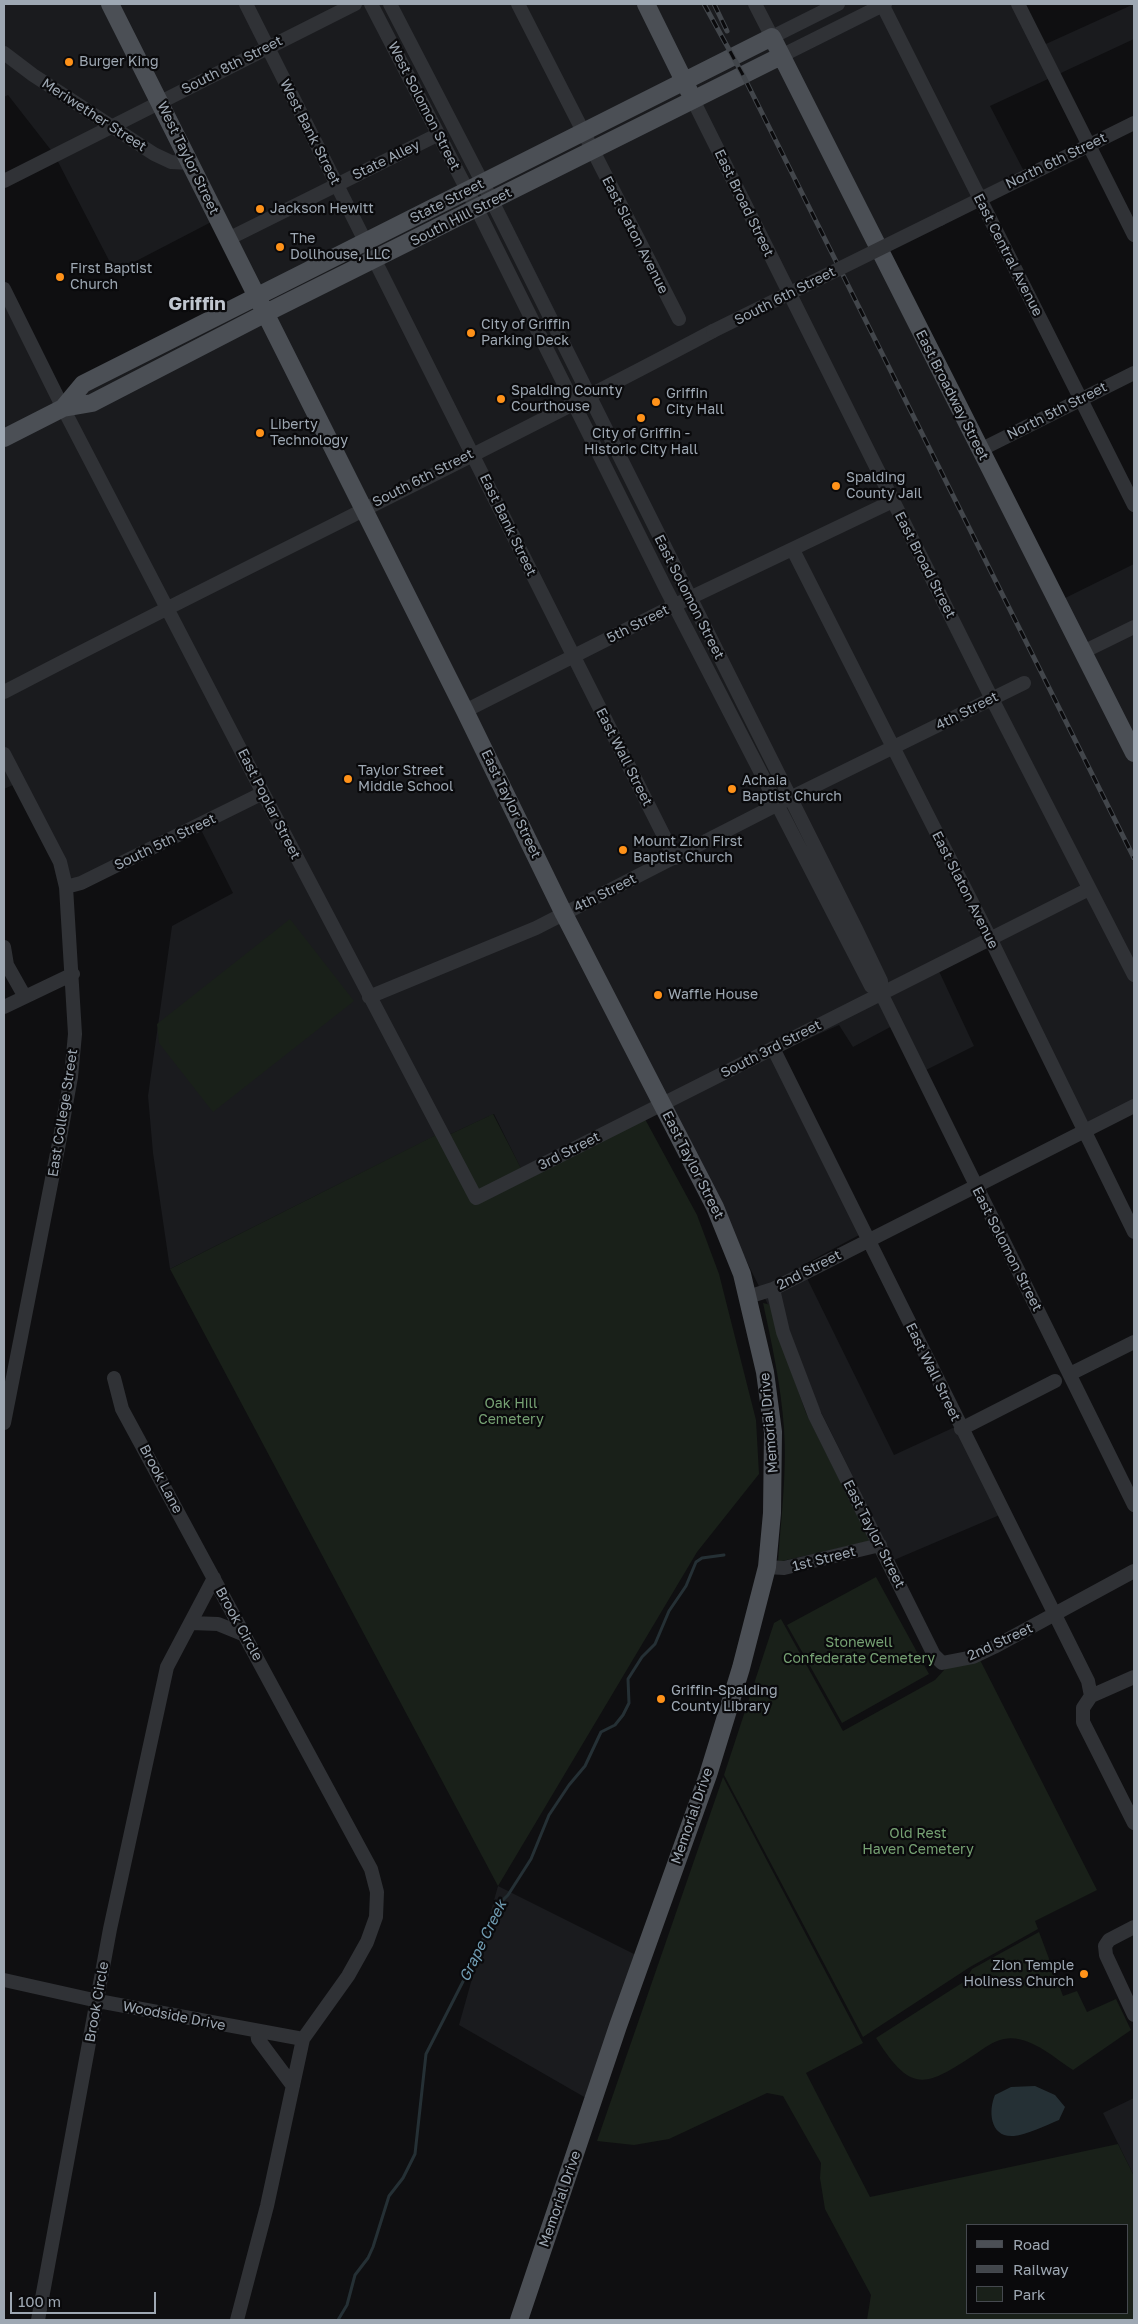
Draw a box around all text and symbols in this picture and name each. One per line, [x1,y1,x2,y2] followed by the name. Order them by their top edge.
[179,32,285,98] street label: South 8th Street
[384,39,464,173] street label: West Solomon Street
[79,54,158,70] place label: Burger King
[63,56,75,68] marker: Burger King
[39,75,149,155] street label: Meriwether Street
[276,76,344,188] street label: West Bank Street
[153,99,223,217] street label: West Taylor Street
[1003,129,1109,193] street label: North 6th Street
[350,136,422,184] street label: State Alley
[711,147,777,259] street label: East Broad Street
[598,173,672,297] street label: East Slaton Avenue
[407,175,487,227] street label: State Street
[407,184,515,250] street label: South Hill Street
[970,191,1046,319] street label: East Central Avenue
[270,201,374,217] place label: Jackson Hewitt
[254,203,266,215] marker: Jackson Hewitt
[290,231,391,264] place label: The Dollhouse, LLC
[274,241,286,253] marker: The Dollhouse, LLC
[70,261,152,294] place label: First Baptist Church
[732,263,838,329] street label: South 6th Street
[54,271,66,283] marker: First Baptist Church
[168,293,226,315] district label: Griffin
[481,317,570,350] place label: City of Griffin Parking Deck
[465,327,477,339] marker: City of Griffin Parking Deck
[912,327,992,463] street label: East Broadway Street
[1004,379,1110,443] street label: North 5th Street
[511,383,622,416] place label: Spalding County Courthouse
[666,386,724,418] place label: Griffin City Hall
[495,393,507,405] marker: Spalding County Courthouse
[650,396,662,408] marker: Griffin City Hall
[635,412,647,424] marker: City of Griffin - Historic City Hall
[270,417,348,450] place label: Liberty Technology
[584,426,698,458] place label: City of Griffin - Historic City Hall
[254,427,266,439] marker: Liberty Technology
[370,445,476,511] street label: South 6th Street
[846,470,922,502] place label: Spalding County Jail
[476,471,540,579] street label: East Bank Street
[830,480,842,492] marker: Spalding County Jail
[891,509,959,621] street label: East Broad Street
[650,532,728,662] street label: East Solomon Street
[604,601,672,647] street label: 5th Street
[933,688,1001,734] street label: 4th Street
[592,705,656,809] street label: East Wall Street
[234,746,304,862] street label: East Poplar Street
[477,747,545,861] street label: East Taylor Street
[358,763,453,796] place label: Taylor Street Middle School
[342,773,354,785] marker: Taylor Street Middle School
[742,773,842,806] place label: Achaia Baptist Church
[726,783,738,795] marker: Achaia Baptist Church
[112,810,218,874] street label: South 5th Street
[928,828,1002,952] street label: East Slaton Avenue
[633,834,743,866] place label: Mount Zion First Baptist Church
[617,844,629,856] marker: Mount Zion First Baptist Church
[571,870,639,916] street label: 4th Street
[668,987,758,1003] place label: Waffle House
[652,989,664,1001] marker: Waffle House
[718,1016,824,1082] street label: South 3rd Street
[45,1048,81,1178] street label: East College Street
[659,1108,727,1222] street label: East Taylor Street
[535,1128,603,1174] street label: 3rd Street
[968,1184,1046,1314] street label: East Solomon Street
[774,1247,844,1293] street label: 2nd Street
[902,1320,964,1424] street label: East Wall Street
[756,1372,782,1474] street label: Memorial Drive
[478,1396,544,1428] park label: Oak Hill Cemetery
[136,1442,186,1516] street label: Brook Lane
[840,1477,908,1591] street label: East Taylor Street
[791,1543,857,1575] street label: 1st Street
[212,1584,266,1664] street label: Brook Circle
[965,1620,1035,1664] street label: 2nd Street
[783,1635,935,1668] park label: Stonewell Confederate Cemetery
[671,1683,778,1715] place label: Griffin-Spalding County Library
[655,1693,667,1705] marker: Griffin-Spalding County Library
[668,1766,716,1866] street label: Memorial Drive
[862,1826,974,1858] park label: Old Rest Haven Cemetery
[456,1897,510,1985] water label: Grape Creek
[963,1958,1074,1990] place label: Zion Temple Holiness Church
[82,1960,112,2044] street label: Brook Circle
[1078,1968,1090,1980] marker: Zion Temple Holiness Church
[121,1998,227,2034] street label: Woodside Drive
[536,2149,584,2249] street label: Memorial Drive
[966,2224,1128,2314] legend
[1013,2235,1050,2253] text: Road
[1013,2260,1069,2278] text: Railway
[12,2282,159,2314] scale bar
[1013,2285,1045,2303] text: Park
[18,2292,61,2310] text: 100 m

